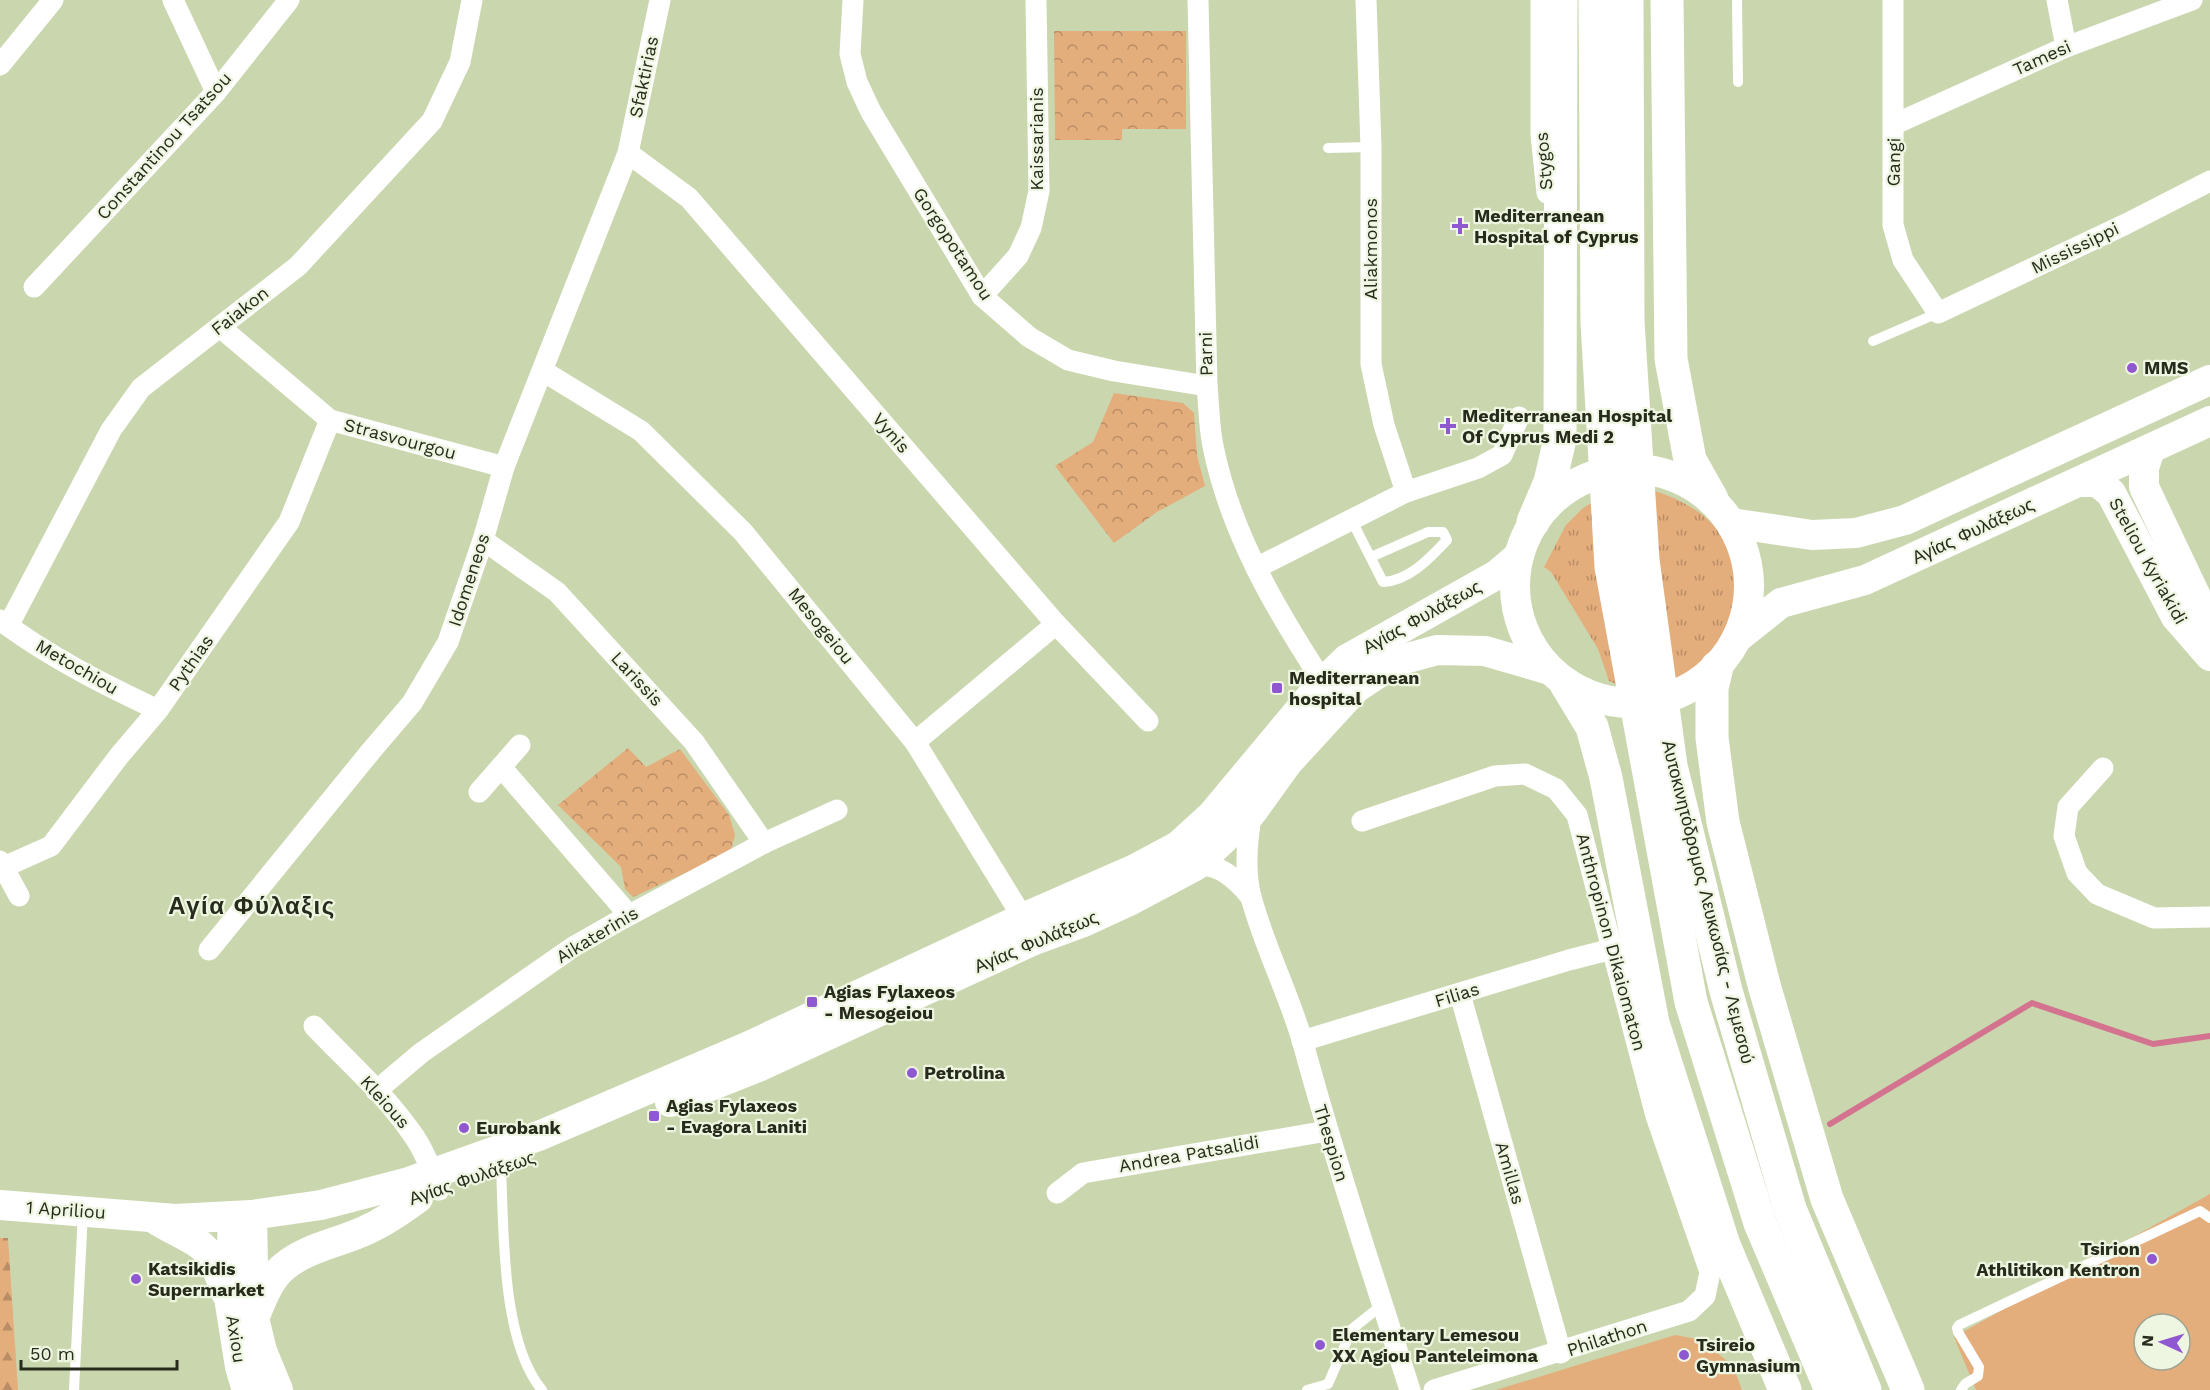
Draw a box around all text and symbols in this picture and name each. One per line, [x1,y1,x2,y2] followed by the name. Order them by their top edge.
[625,34,662,119] street label: Sfaktirias
[2010,36,2074,80] street label: Tamesi
[92,68,235,224] street label: Constantinou Tsatsou
[1026,87,1047,191] street label: Kaissarianis
[1531,131,1556,191] street label: Stygos
[1883,137,1904,187] street label: Gangi
[909,184,998,304] street label: Gorgopotamou
[1360,198,1381,300] street label: Aliakmonos
[1474,205,1639,247] place label: Mediterranean Hospital of Cyprus
[1451,217,1469,235] marker: Mediterranean Hospital of Cyprus
[2027,217,2122,278] street label: Mississippi
[207,282,273,340] street label: Faiakon
[1195,332,1216,376] street label: Parni
[2144,357,2189,378] place label: MMS
[2125,361,2139,375] marker: MMS
[1462,405,1672,447] place label: Mediterranean Hospital Of Cyprus Medi 2
[868,408,914,457] street label: Vynis
[342,413,459,464] street label: Strasvourgou
[1439,417,1457,435] marker: Mediterranean Hospital Of Cyprus Medi 2
[1909,493,2037,568] street label: Αγίας Φυλάξεως
[2105,494,2192,628] street label: Steliou Kyriakidi
[444,531,493,629] street label: Idomeneos
[1359,575,1485,658] street label: Αγίας Φυλάξεως
[784,583,859,668] street label: Mesogeiou
[164,631,217,695] street label: Pythias
[32,635,122,699] street label: Metochiou
[607,647,668,710] street label: Larissis
[1289,667,1420,709] place label: Mediterranean hospital
[1270,681,1284,695] marker: Mediterranean hospital
[1658,738,1759,1066] street label: Αυτοκινητόδρομος Λευκωσίας - Λεμεσού
[1572,831,1651,1053] street label: Anthropinon Dikaiomaton
[168,892,336,920] district label: Αγία Φύλαξις
[552,902,642,967] street label: Aikaterinis
[971,906,1101,977] street label: Αγίας Φυλάξεως
[1432,978,1482,1011] street label: Filias
[824,981,955,1023] place label: Agias Fylaxeos - Mesogeiou
[805,995,819,1009] marker: Agias Fylaxeos - Mesogeiou
[924,1062,1006,1083] place label: Petrolina
[905,1066,919,1080] marker: Petrolina
[356,1071,415,1132] street label: Kleious
[666,1095,807,1137] place label: Agias Fylaxeos - Evagora Laniti
[1310,1102,1353,1184] street label: Thespion
[647,1109,661,1123] marker: Agias Fylaxeos - Evagora Laniti
[476,1117,562,1138] place label: Eurobank
[457,1121,471,1135] marker: Eurobank
[1117,1131,1261,1176] street label: Andrea Patsalidi
[1491,1139,1529,1207] street label: Amillas
[406,1146,538,1209] street label: Αγίας Φυλάξεως
[25,1196,107,1223] street label: 1 Apriliou
[1976,1238,2140,1280] place label: Tsirion Athlitikon Kentron
[2145,1252,2159,1266] marker: Tsirion Athlitikon Kentron
[148,1258,264,1300] place label: Katsikidis Supermarket
[129,1272,143,1286] marker: Katsikidis Supermarket
[2132,1312,2192,1372] north arrow
[222,1313,251,1364] street label: Axiou
[1564,1315,1649,1360] street label: Philathon
[1332,1324,1538,1366] place label: Elementary Lemesou XX Agiou Panteleimona
[21,1333,177,1371] scale bar
[1696,1334,1801,1376] place label: Tsireio Gymnasium
[2138,1334,2157,1348] text: N
[1313,1338,1327,1352] marker: Elementary Lemesou XX Agiou Panteleimona
[30,1343,75,1364] text: 50 m
[1677,1348,1691,1362] marker: Tsireio Gymnasium

